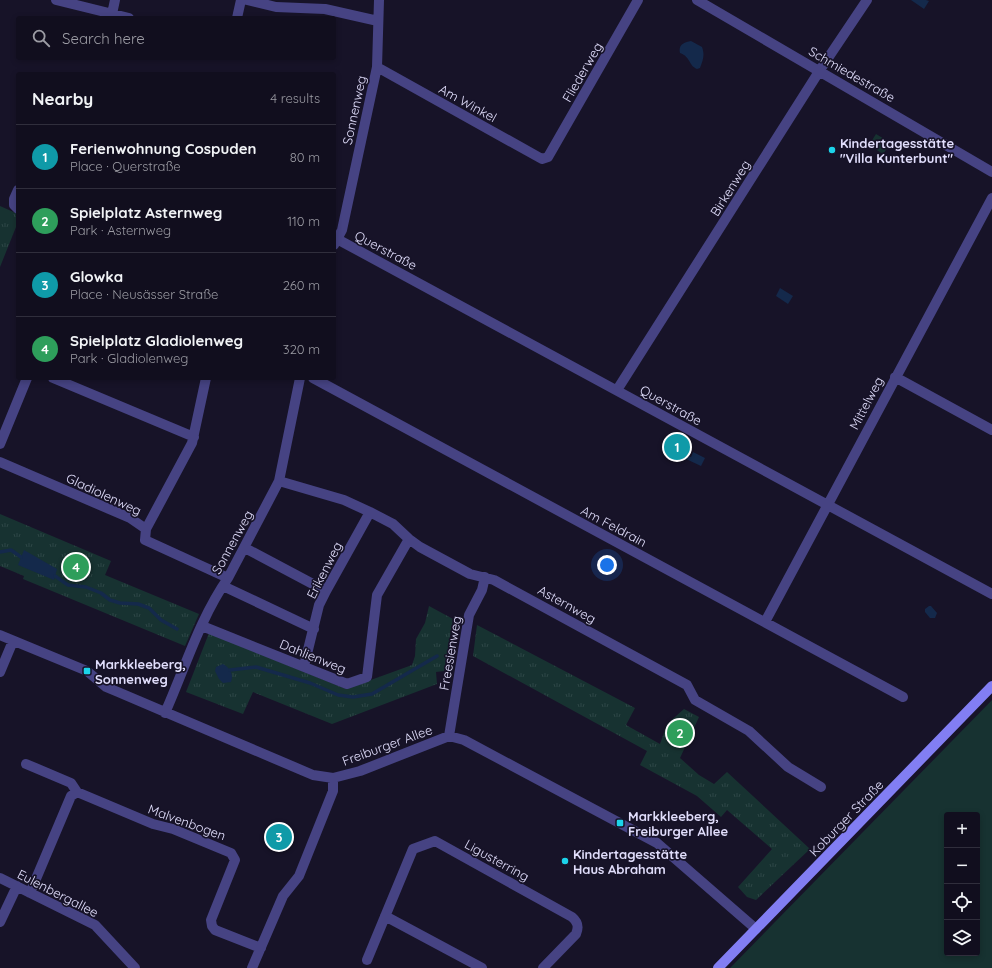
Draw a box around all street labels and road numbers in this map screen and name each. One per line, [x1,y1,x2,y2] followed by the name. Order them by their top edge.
[558,39,606,105] street label: Fliederweg
[806,43,898,105] street label: Schmiedestraße
[339,74,369,146] street label: Sonnenweg
[436,81,500,125] street label: Am Winkel
[707,157,753,219] street label: Birkenweg
[352,227,420,273] street label: Querstraße
[845,374,887,432] street label: Mittelweg
[637,381,705,429] street label: Querstraße
[64,470,144,518] street label: Gladiolenweg
[578,502,650,550] street label: Am Feldrain
[208,507,256,577] street label: Sonnenweg
[303,539,345,601] street label: Erikenweg
[535,582,599,626] street label: Asternweg
[436,614,464,692] street label: Freesienweg
[277,635,349,677] street label: Dahlienweg
[340,721,434,769] street label: Freiburger Allee
[806,777,886,859] street label: Koburger Straße
[146,801,228,843] street label: Malvenbogen
[462,836,532,884] street label: Ligusterring
[15,866,101,920] street label: Eulenbergallee

